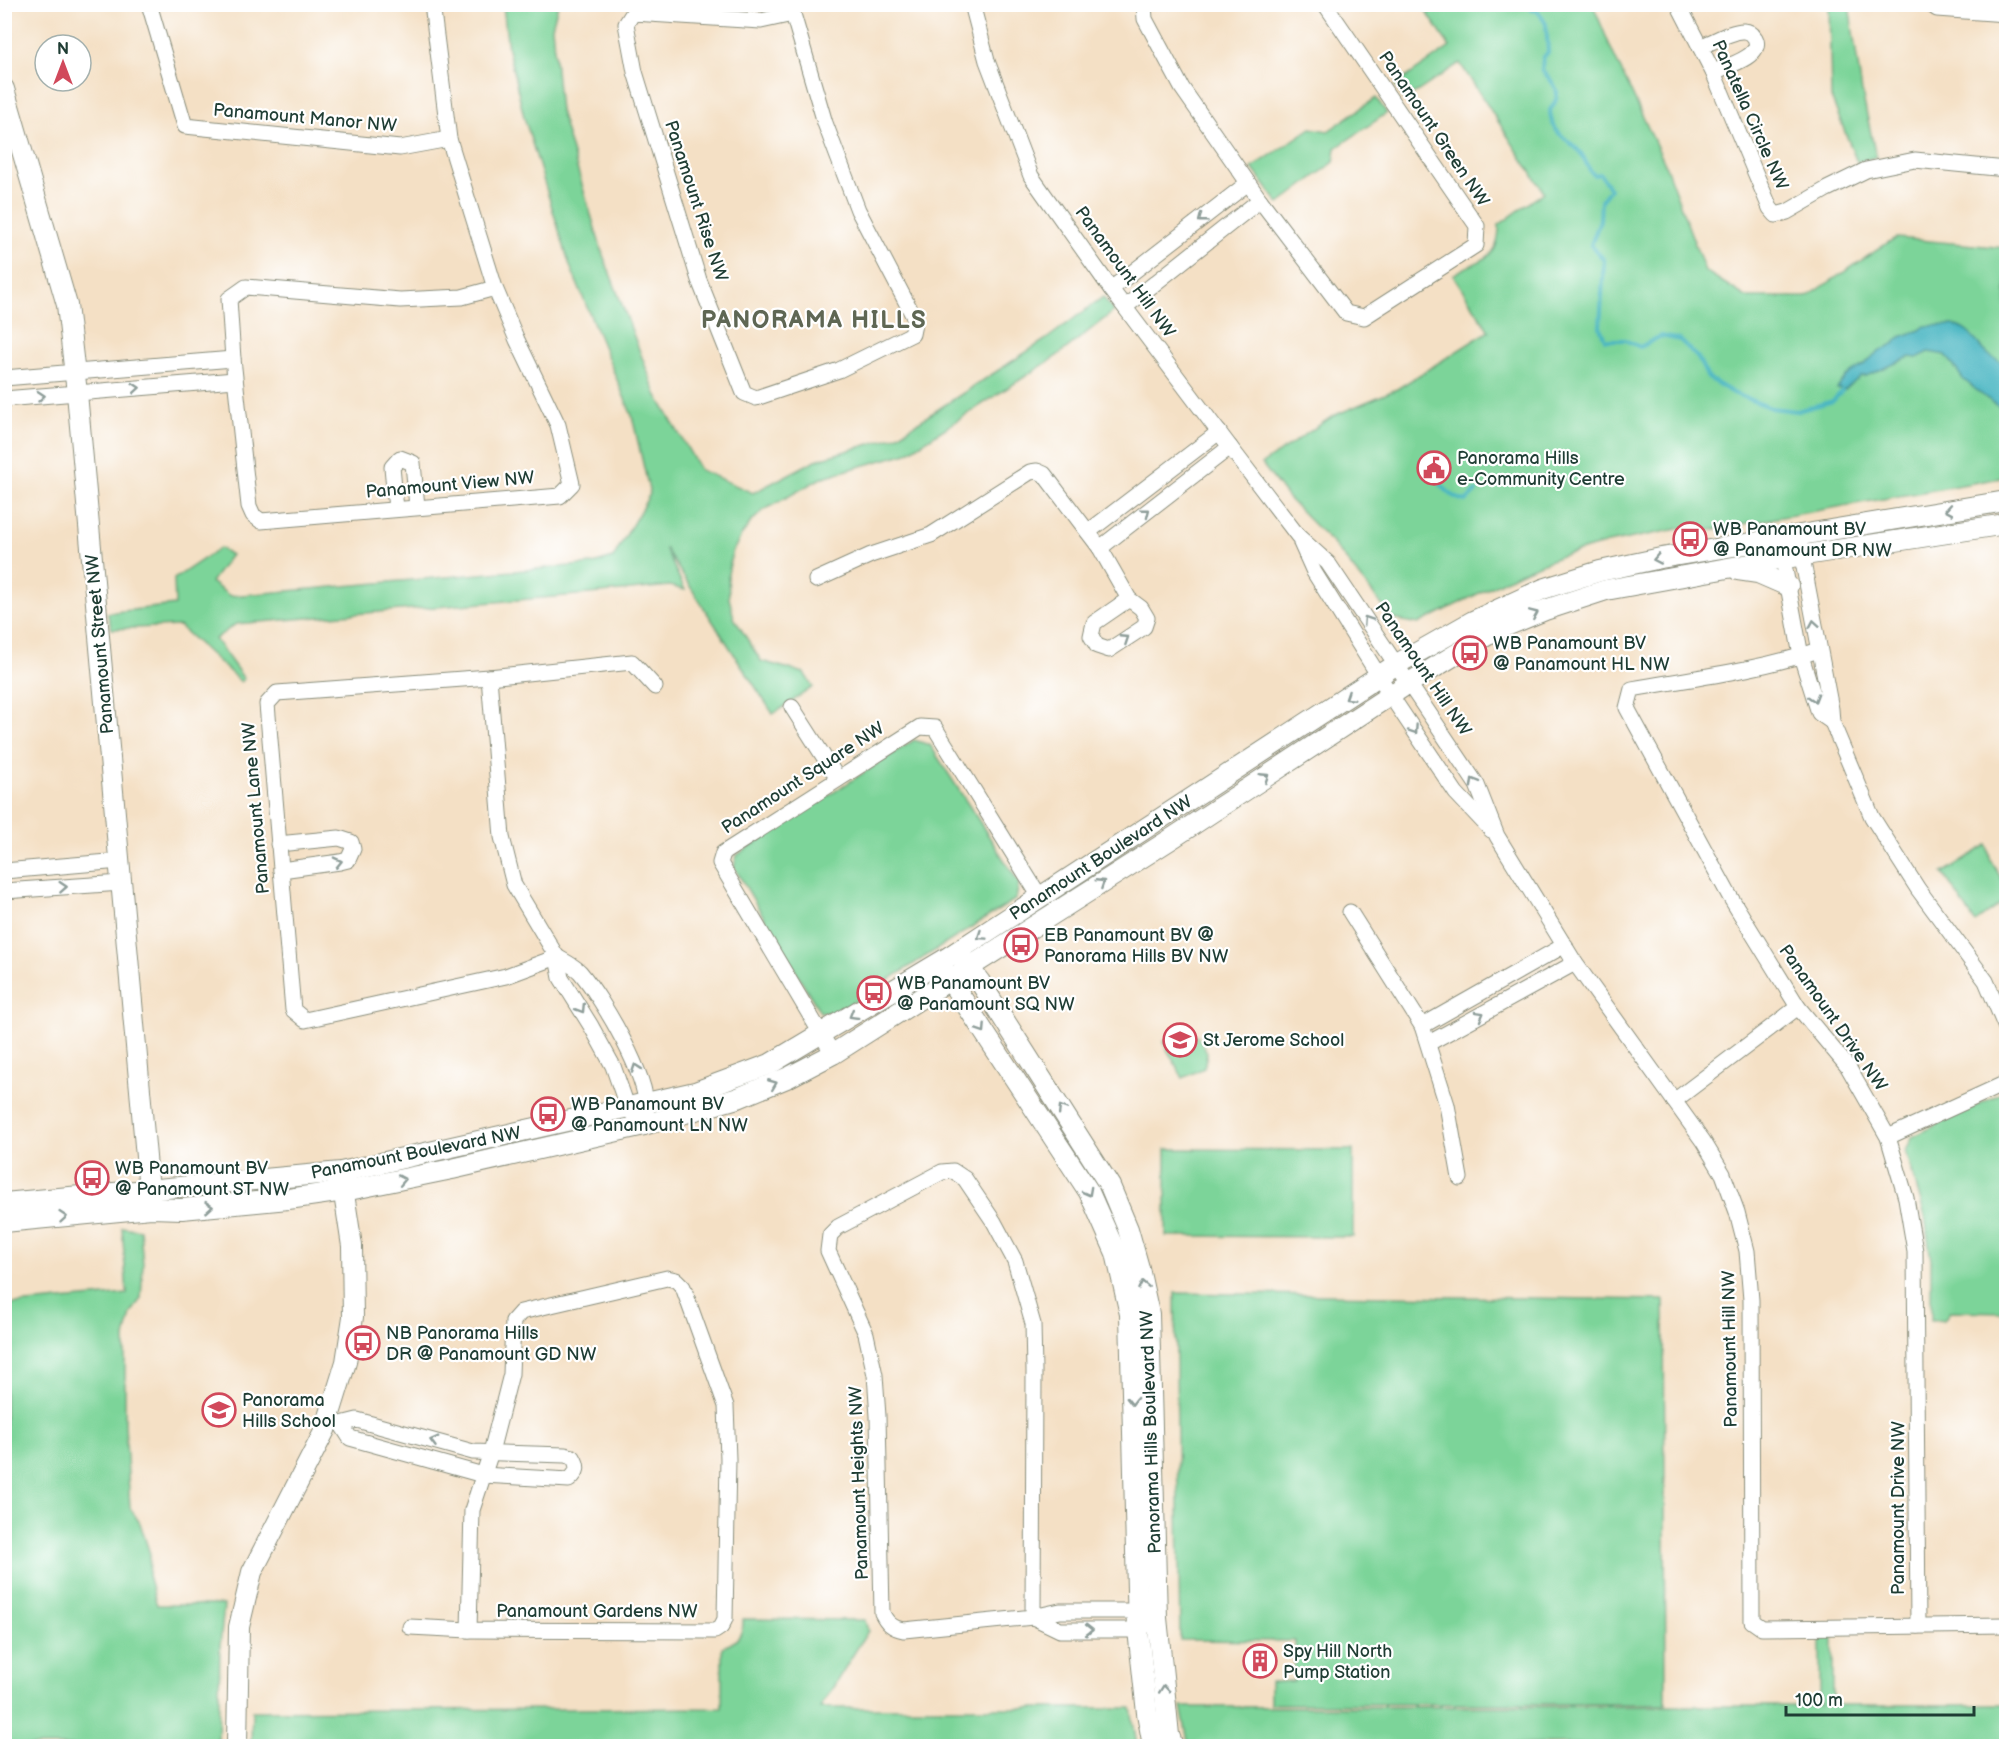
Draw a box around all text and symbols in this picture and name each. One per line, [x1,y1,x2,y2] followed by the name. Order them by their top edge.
[33,33,93,93] north arrow
[1707,37,1793,194] street label: Panatella Circle NW
[57,40,69,59] text: N
[1374,47,1494,211] street label: Panamount Green NW
[212,100,398,137] street label: Panamount Manor NW
[660,118,732,285] street label: Panamount Rise NW
[1070,202,1180,342] street label: Panamount Hill NW
[1198,211,1209,222] one-way arrow
[701,306,927,335] district label: PANORAMA HILLS
[131,382,140,395] one-way arrow
[36,390,45,403] one-way arrow
[1457,448,1625,490] place label: Panorama Hills e-Community Centre
[1416,450,1452,486] public building icon: Panorama Hills e-Community Centre
[365,467,536,503] street label: Panamount View NW
[1944,504,1953,516] one-way arrow
[1139,509,1150,520] one-way arrow
[1713,519,1893,561] place label: WB Panamount BV @ Panamount DR NW
[1672,521,1708,557] bus stop icon: WB Panamount BV @ Panamount DR NW
[1653,552,1663,565] one-way arrow
[82,553,118,735] street label: Panamount Street NW
[1370,598,1476,740] street label: Panamount Hill NW
[1528,610,1539,622] one-way arrow
[1363,615,1374,626] one-way arrow
[1808,619,1821,629] one-way arrow
[1493,633,1670,675] place label: WB Panamount BV @ Panamount HL NW
[1452,635,1488,671] bus stop icon: WB Panamount BV @ Panamount HL NW
[1119,636,1130,647] one-way arrow
[1344,689,1355,700] one-way arrow
[1807,692,1819,703] one-way arrow
[718,717,889,838] street label: Panamount Square NW
[238,721,274,895] street label: Panamount Lane NW
[1407,723,1418,734] one-way arrow
[1259,773,1269,785] one-way arrow
[1470,778,1481,788] one-way arrow
[1006,791,1197,925] street label: Panamount Boulevard NW
[333,856,343,869] one-way arrow
[1094,879,1105,890] one-way arrow
[58,881,67,894] one-way arrow
[1044,925,1229,967] place label: EB Panamount BV @ Panorama Hills BV NW
[1003,927,1039,963] bus stop icon: EB Panamount BV @ Panorama Hills BV NW
[977,929,988,940] one-way arrow
[1775,941,1892,1096] street label: Panamount Drive NW
[897,973,1075,1015] place label: WB Panamount BV @ Panamount SQ NW
[856,975,892,1011] bus stop icon: WB Panamount BV @ Panamount SQ NW
[573,1003,585,1013] one-way arrow
[849,1008,859,1020] one-way arrow
[1474,1011,1484,1022] one-way arrow
[975,1022,986,1033] one-way arrow
[1162,1022,1198,1058] school or university icon: St Jerome School
[1203,1030,1344,1051] place label: St Jerome School
[630,1063,643,1074] one-way arrow
[767,1079,778,1091] one-way arrow
[571,1094,749,1136] place label: WB Panamount BV @ Panamount LN NW
[530,1096,566,1132] bus stop icon: WB Panamount BV @ Panamount LN NW
[1057,1105,1069,1115] one-way arrow
[309,1122,523,1184] street label: Panamount Boulevard NW
[115,1158,290,1200] place label: WB Panamount BV @ Panamount ST NW
[74,1160,110,1196] bus stop icon: WB Panamount BV @ Panamount ST NW
[396,1174,406,1187] one-way arrow
[1081,1186,1092,1197] one-way arrow
[204,1201,213,1214] one-way arrow
[58,1211,67,1224] one-way arrow
[1718,1270,1742,1428] street label: Panamount Hill NW
[1137,1280,1150,1290] one-way arrow
[1136,1309,1166,1554] street label: Panorama Hills Boulevard NW
[386,1323,597,1365] place label: NB Panorama Hills DR @ Panamount GD NW
[345,1325,381,1361] bus stop icon: NB Panorama Hills DR @ Panamount GD NW
[845,1385,873,1580] street label: Panamount Heights NW
[242,1390,336,1432] place label: Panorama Hills School
[201,1392,237,1428] school or university icon: Panorama Hills School
[1126,1396,1139,1405] one-way arrow
[1888,1420,1909,1595] street label: Panamount Drive NW
[429,1436,440,1448] one-way arrow
[496,1601,698,1622] street label: Panamount Gardens NW
[1084,1624,1093,1636] one-way arrow
[1283,1641,1392,1683] place label: Spy Hill North Pump Station
[1242,1643,1278,1679] building icon: Spy Hill North Pump Station
[1786,1679,1974,1717] scale bar
[1158,1684,1171,1693] one-way arrow
[1795,1690,1843,1711] text: 100 m

